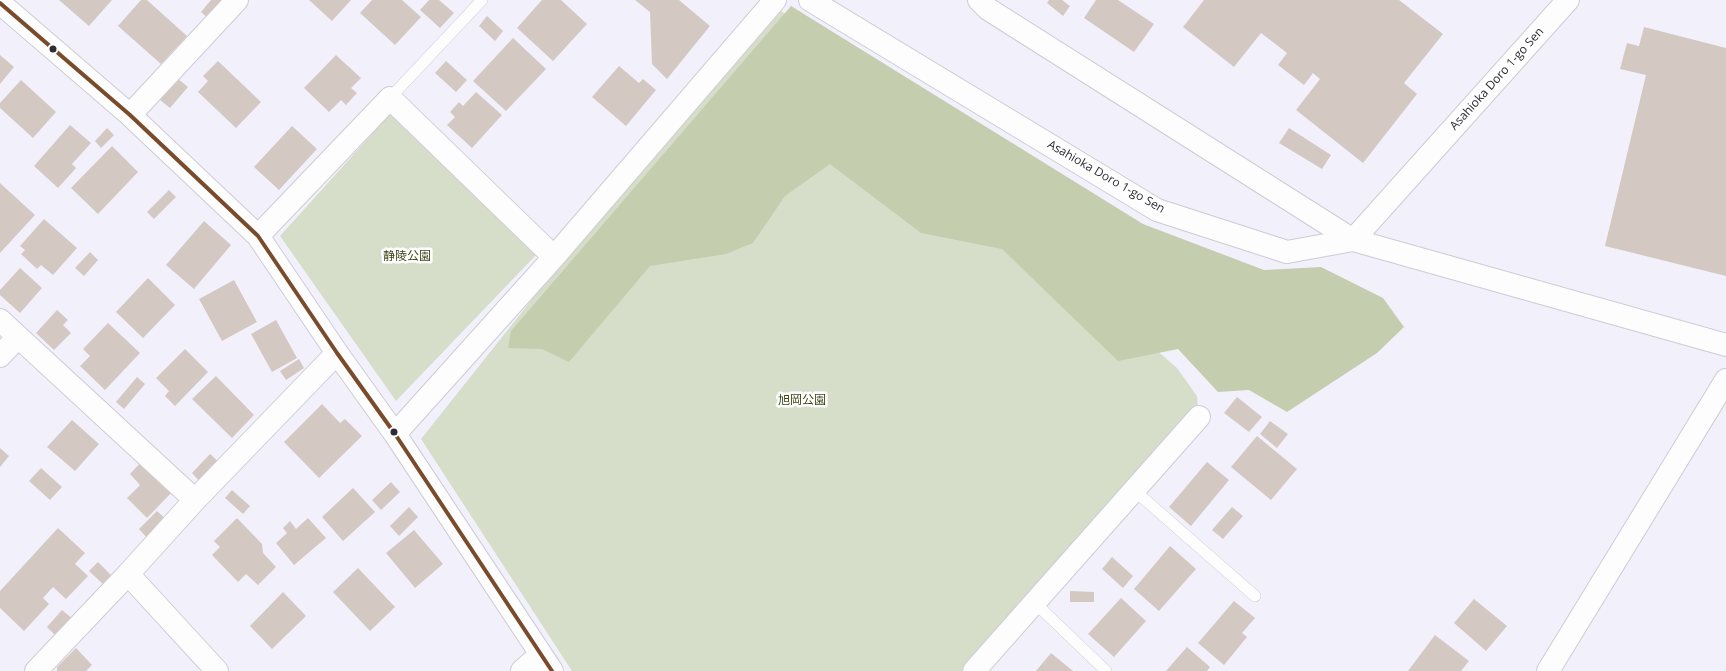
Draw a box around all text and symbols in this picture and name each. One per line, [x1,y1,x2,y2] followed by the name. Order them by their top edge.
[1447,25,1547,133] street label: Asahioka Doro 1-go Sen
[48,44,58,54] unlabelled marker
[1045,137,1167,217] street label: Asahioka Doro 1-go Sen
[383,250,431,264] park label: 静陵公園
[778,394,826,408] park label: 旭岡公園
[389,427,399,437] unlabelled marker

